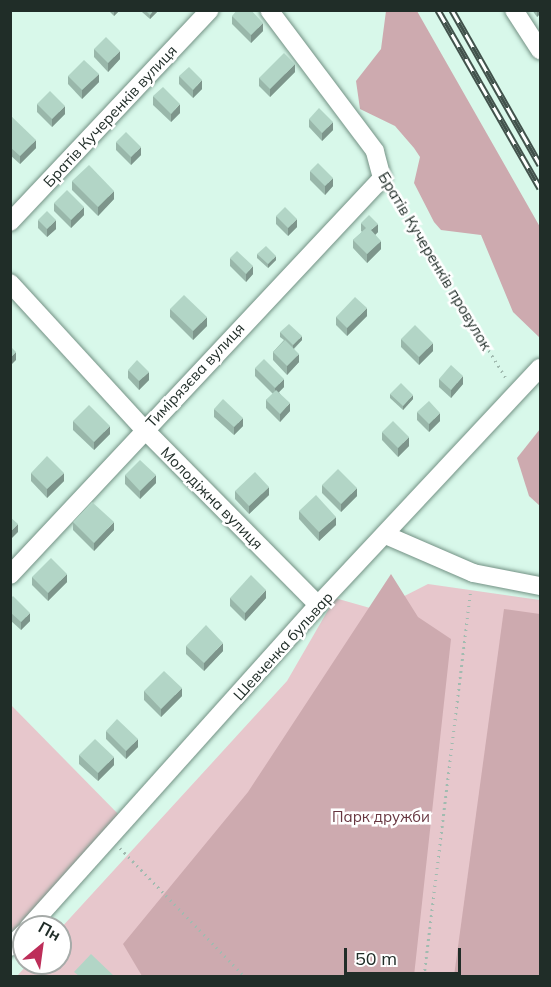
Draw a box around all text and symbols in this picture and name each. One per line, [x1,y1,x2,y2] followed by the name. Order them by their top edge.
[40,41,180,191] street label: Братів Кучеренків вулиця
[375,169,495,353] street label: Братів Кучеренків провулок
[142,319,248,431] street label: Тимірязєва вулиця
[157,443,267,553] street label: Молодіжна вулиця
[230,588,336,704] street label: Шевченка бульвар
[332,808,430,826] park label: Парк дружби
[12,915,72,975] north arrow
[35,917,64,945] text: Пн
[347,936,464,974] scale bar
[355,947,397,970] text: 50 m

